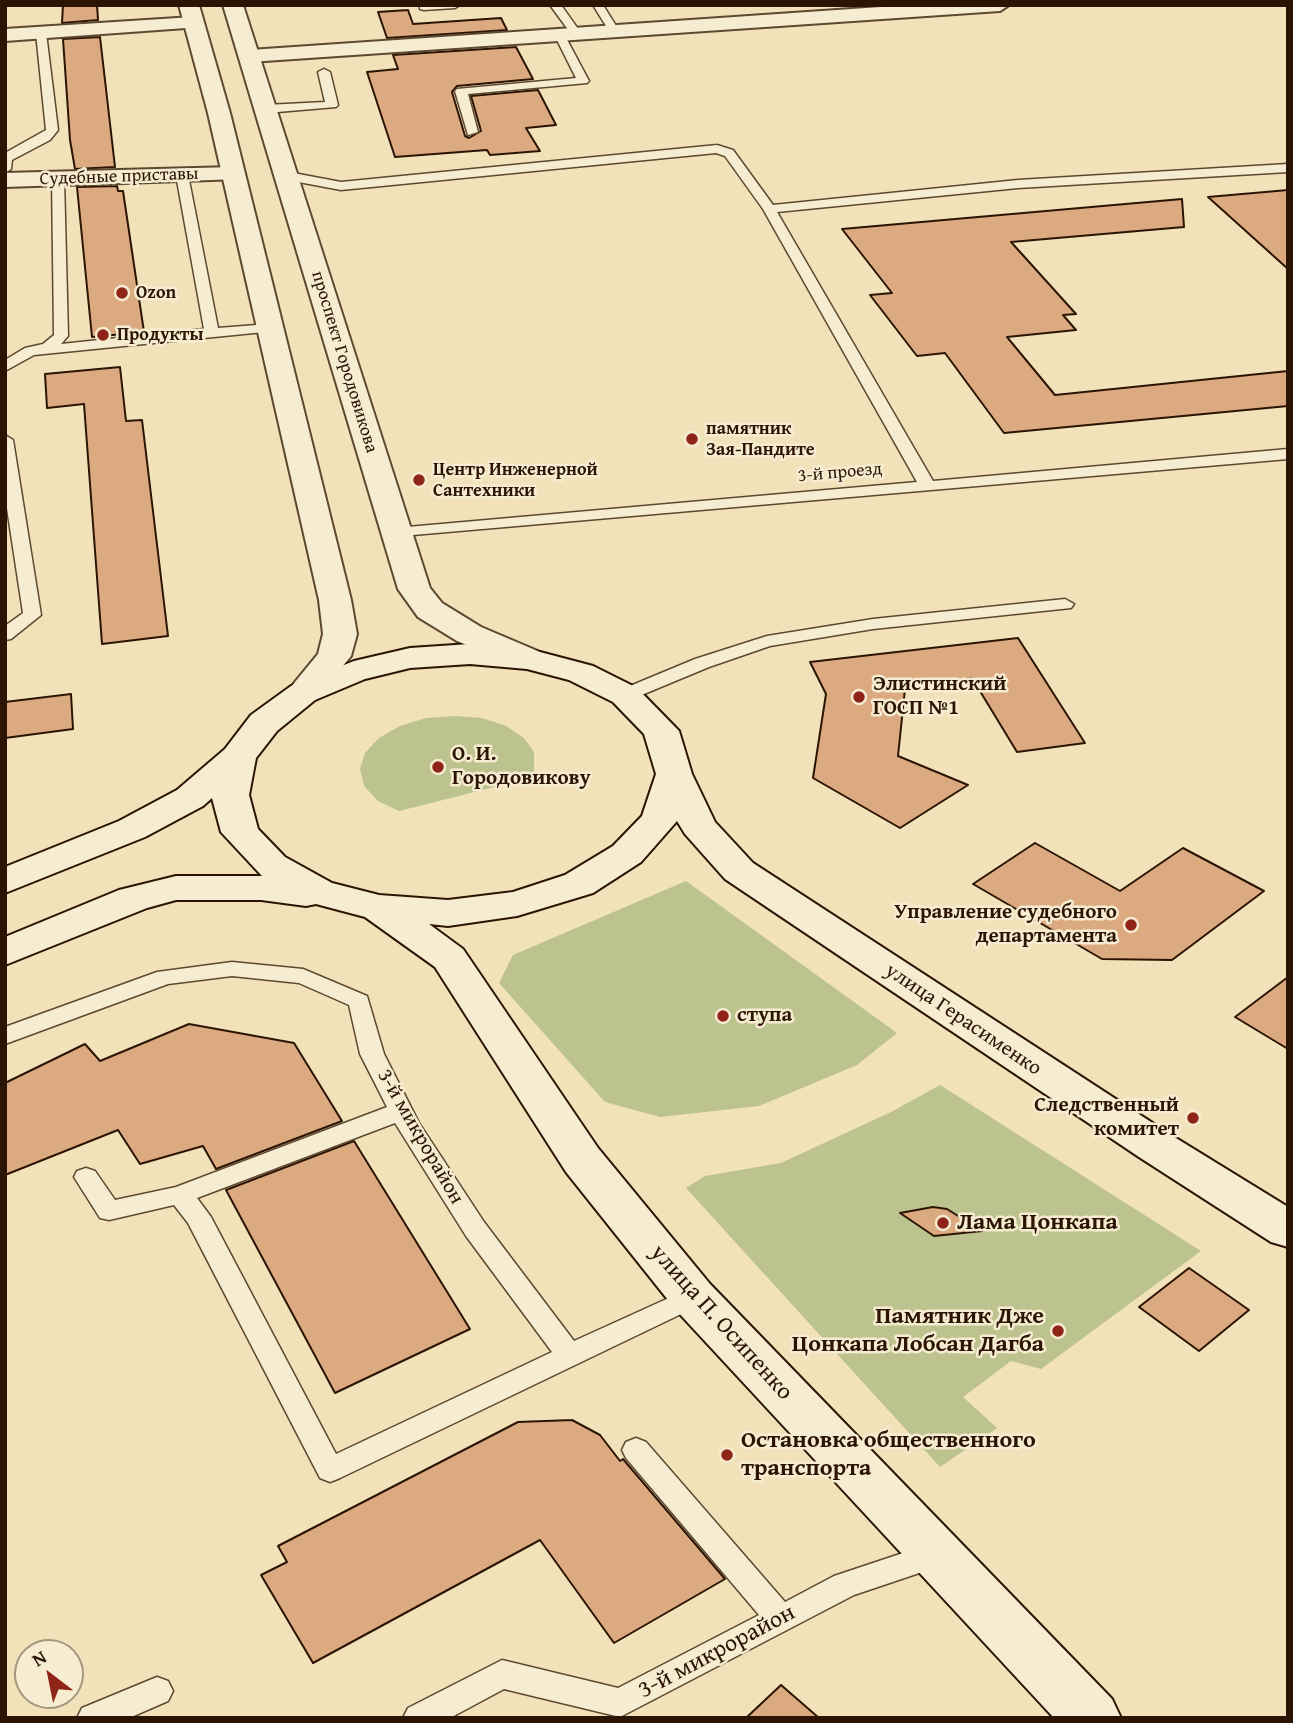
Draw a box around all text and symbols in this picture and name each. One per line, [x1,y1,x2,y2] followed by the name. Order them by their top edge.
[39,163,199,191] street label: Судебные приставы
[306,269,382,455] street label: проспект Городовикова
[136,282,176,304] place label: Ozon
[114,285,130,301] marker: Ozon
[117,324,203,346] place label: Продукты
[95,327,111,343] marker: Продукты
[706,418,815,460] place label: памятник Зая-Пандите
[684,431,700,447] marker: памятник Зая-Пандите
[433,459,598,502] place label: Центр Инженерной Сантехники
[797,459,883,487] street label: 3-й проезд
[411,472,427,488] marker: Центр Инженерной Сантехники
[873,672,1006,722] place label: Элистинский ГОСП №1
[851,689,867,705] marker: Элистинский ГОСП №1
[452,742,591,792] place label: О. И. Городовикову
[430,759,446,775] marker: О. И. Городовикову
[894,900,1117,950] place label: Управление судебного департамента
[1123,917,1139,933] marker: Управление судебного департамента
[880,958,1046,1082] street label: улица Герасименко
[737,1003,792,1029] place label: ступа
[715,1008,731,1024] marker: ступа
[371,1065,469,1209] street label: 3-й микрорайон
[1034,1093,1179,1143] place label: Следственный комитет
[1185,1110,1201,1126] marker: Следственный комитет
[957,1209,1118,1237] place label: Лама Цонкапа
[935,1215,951,1231] marker: Лама Цонкапа
[644,1239,798,1407] street label: улица П. Осипенко
[792,1303,1044,1359] place label: Памятник Дже Цонкапа Лобсан Дагба
[1050,1323,1066,1339] marker: Памятник Дже Цонкапа Лобсан Дагба
[741,1427,1036,1483] place label: Остановка общественного транспорта
[719,1447,735,1463] marker: Остановка общественного транспорта
[634,1599,800,1705] street label: 3-й микрорайон
[14,1639,84,1709] north arrow
[26,1643,52,1673] text: N

